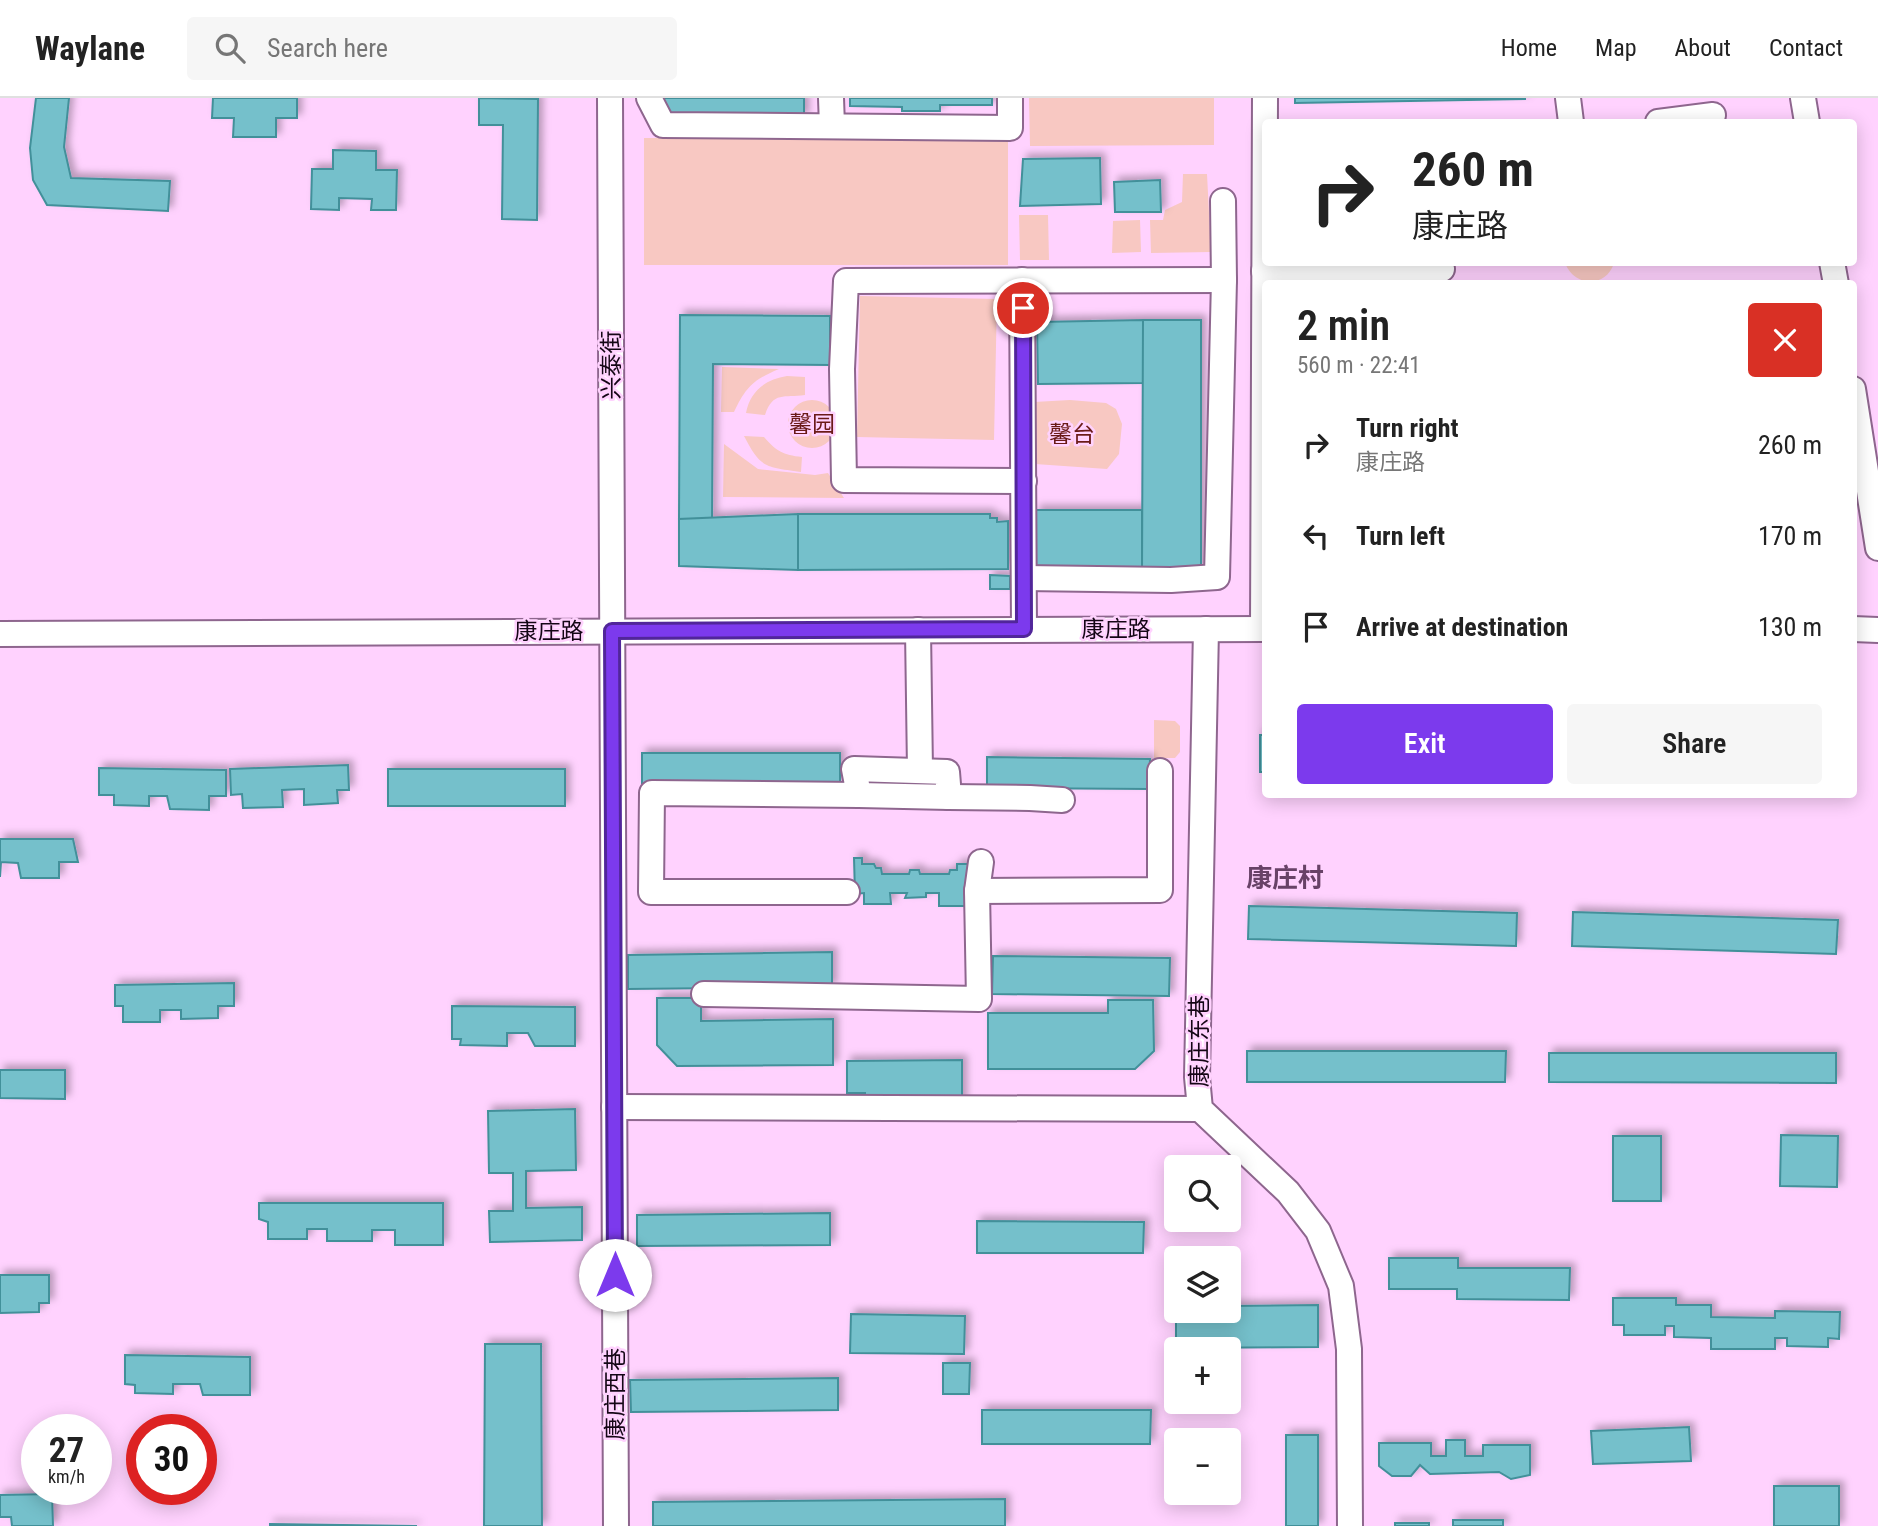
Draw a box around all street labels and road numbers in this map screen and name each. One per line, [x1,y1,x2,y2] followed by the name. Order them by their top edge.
[598,331,625,400] street label: 兴泰街
[1082,616,1151,643] street label: 康庄路
[515,618,584,645] street label: 康庄路
[1186,995,1213,1087] street label: 康庄东巷
[602,1348,629,1440] street label: 康庄西巷

